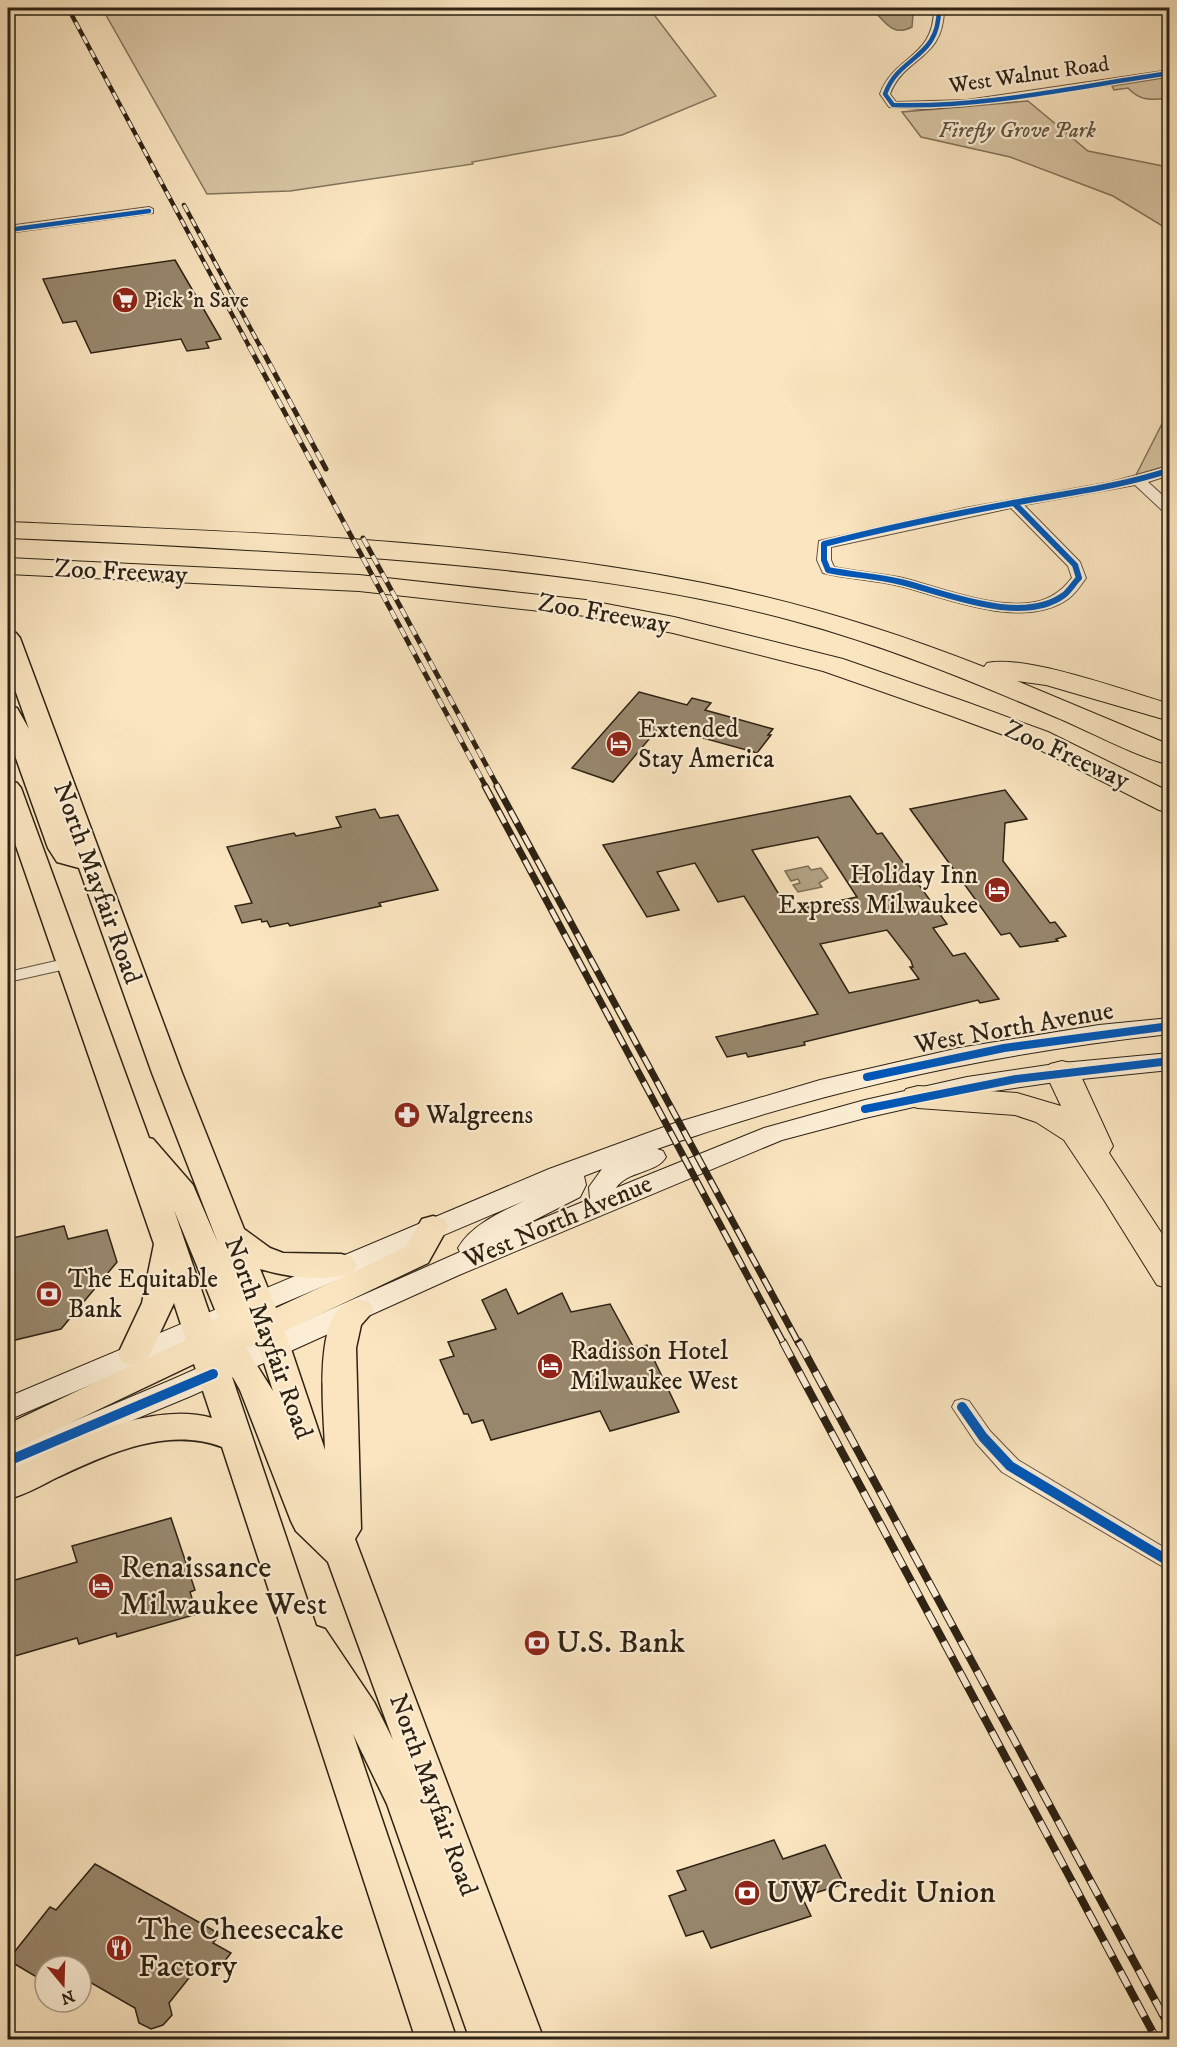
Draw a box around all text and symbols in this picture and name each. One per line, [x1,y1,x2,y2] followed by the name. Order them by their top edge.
[946,50,1111,100] street label: West Walnut Road
[938,117,1096,144] park label: Firefly Grove Park
[110,285,140,315] supermarket icon: Pick 'n Save
[144,287,249,314] place label: Pick 'n Save
[54,552,189,592] street label: Zoo Freeway
[536,586,673,642] street label: Zoo Freeway
[638,713,774,776] place label: Extended Stay America
[999,713,1135,797] street label: Zoo Freeway
[604,729,634,759] hotel icon: Extended Stay America
[45,777,149,989] street label: North Mayfair Road
[778,859,978,922] place label: Holiday Inn Express Milwaukee
[982,875,1012,905] hotel icon: Holiday Inn Express Milwaukee
[911,994,1116,1062] street label: West North Avenue
[425,1099,533,1132] place label: Walgreens
[392,1100,422,1130] pharmacy icon: Walgreens
[458,1167,657,1277] street label: West North Avenue
[216,1232,320,1444] street label: North Mayfair Road
[68,1263,218,1326] place label: The Equitable Bank
[34,1279,64,1309] bank icon: The Equitable Bank
[570,1335,738,1398] place label: Radisson Hotel Milwaukee West
[535,1351,565,1381] hotel icon: Radisson Hotel Milwaukee West
[120,1548,327,1625] place label: Renaissance Milwaukee West
[86,1571,116,1601] hotel icon: Renaissance Milwaukee West
[556,1623,685,1663] place label: U.S. Bank
[522,1628,552,1658] bank icon: U.S. Bank
[381,1689,485,1901] street label: North Mayfair Road
[766,1873,996,1913] place label: UW Credit Union
[732,1878,762,1908] bank icon: UW Credit Union
[138,1910,344,1987] place label: The Cheesecake Factory
[104,1933,134,1963] restaurant icon: The Cheesecake Factory
[33,1954,93,2014] north arrow
[58,1986,77,2009] text: N

